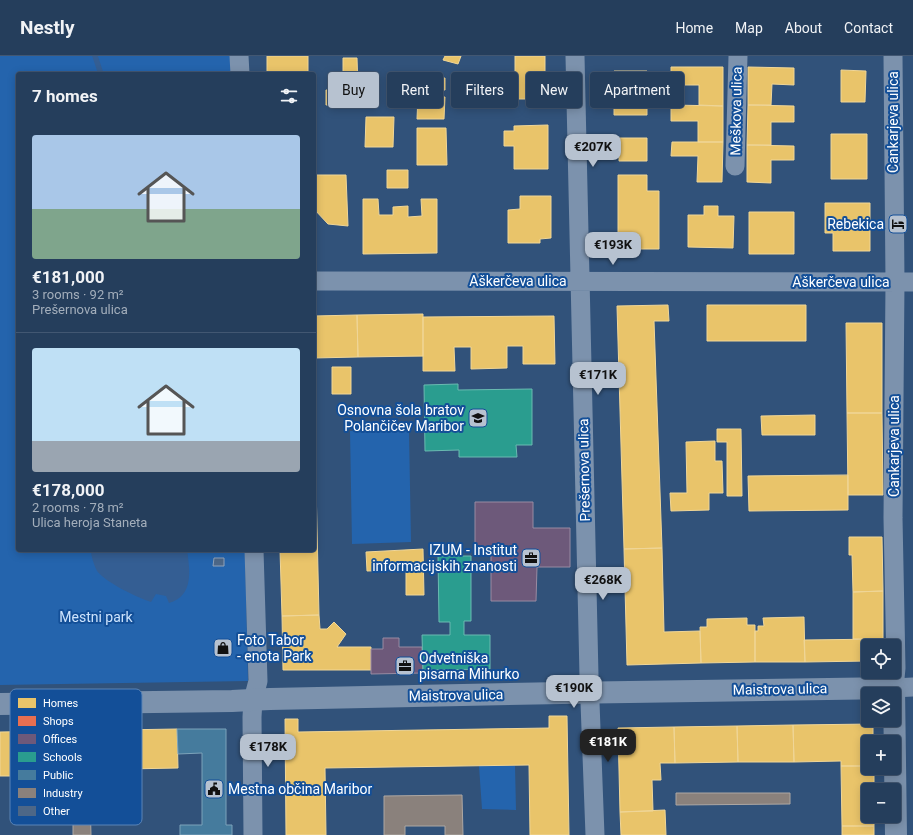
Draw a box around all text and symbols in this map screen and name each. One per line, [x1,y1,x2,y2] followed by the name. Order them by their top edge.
[20,16,74,39] text: Nestly
[675,20,713,36] text: Home
[735,20,763,36] text: Map
[785,20,822,36] text: About
[844,20,893,36] text: Contact
[727,66,745,156] street label: Meškova ulica
[885,71,901,173] street label: Cankarjeva ulica
[328,72,379,108] chip: Buy
[387,72,443,108] chip: Rent
[451,72,518,108] chip: Filters
[526,72,582,108] chip: New
[590,72,684,108] chip: Apartment
[278,85,300,107] icon: filters
[32,86,98,106] text: 7 homes
[565,134,621,168] pin: €207K
[574,139,612,154] text: €207K
[130,161,202,233] icon: home
[887,213,909,235] hotel icon: Rebekica
[827,216,884,232] place label: Rebekica
[585,232,641,266] pin: €193K
[594,237,632,252] text: €193K
[32,267,104,287] text: €181,000
[469,273,567,289] street label: Aškerčeva ulica
[792,274,890,290] street label: Aškerčeva ulica
[32,287,124,302] text: 3 rooms · 92 m²
[32,302,128,317] text: Prešernova ulica
[570,362,626,396] pin: €171K
[579,367,617,382] text: €171K
[130,374,202,446] icon: home
[886,395,902,497] street label: Cankarjeva ulica
[337,402,464,434] place label: Osnovna šola bratov Polančičev Maribor
[467,407,489,429] school or university icon: Osnovna šola bratov Polančičev Maribor
[575,418,593,522] street label: Prešernova ulica
[32,480,104,500] text: €178,000
[32,500,124,515] text: 2 rooms · 78 m²
[32,515,147,530] text: Ulica heroja Staneta
[372,542,517,574] place label: IZUM - Institut informacijskih znanosti
[520,547,542,569] office icon: IZUM - Institut informacijskih znanosti
[575,567,631,601] pin: €268K
[584,572,622,587] text: €268K
[59,609,134,625] park label: Mestni park
[237,632,312,664] place label: Foto Tabor - enota Park
[212,637,234,659] shop icon: Foto Tabor - enota Park
[861,639,901,823] map controls
[861,639,901,679] button: locate
[419,650,520,682] place label: Odvetniška pisarna Mihurko
[394,655,416,677] office icon: Odvetniška pisarna Mihurko
[546,675,602,709] pin: €190K
[555,680,593,695] text: €190K
[732,680,828,698] street label: Maistrova ulica
[408,686,504,704] street label: Maistrova ulica
[861,687,901,727] button: layers
[10,689,142,825] legend
[43,697,79,710] text: Homes
[43,715,74,728] text: Shops
[580,729,636,763] pin: €181K
[43,733,78,746] text: Offices
[240,734,296,768] pin: €178K
[589,734,627,749] text: €181K
[861,735,901,775] button: +
[249,739,287,754] text: €178K
[43,751,83,764] text: Schools
[43,769,74,782] text: Public
[203,778,225,800] public building icon: Mestna občina Maribor
[228,781,373,797] place label: Mestna občina Maribor
[861,783,901,823] button: −
[43,787,83,800] text: Industry
[43,805,70,818] text: Other

